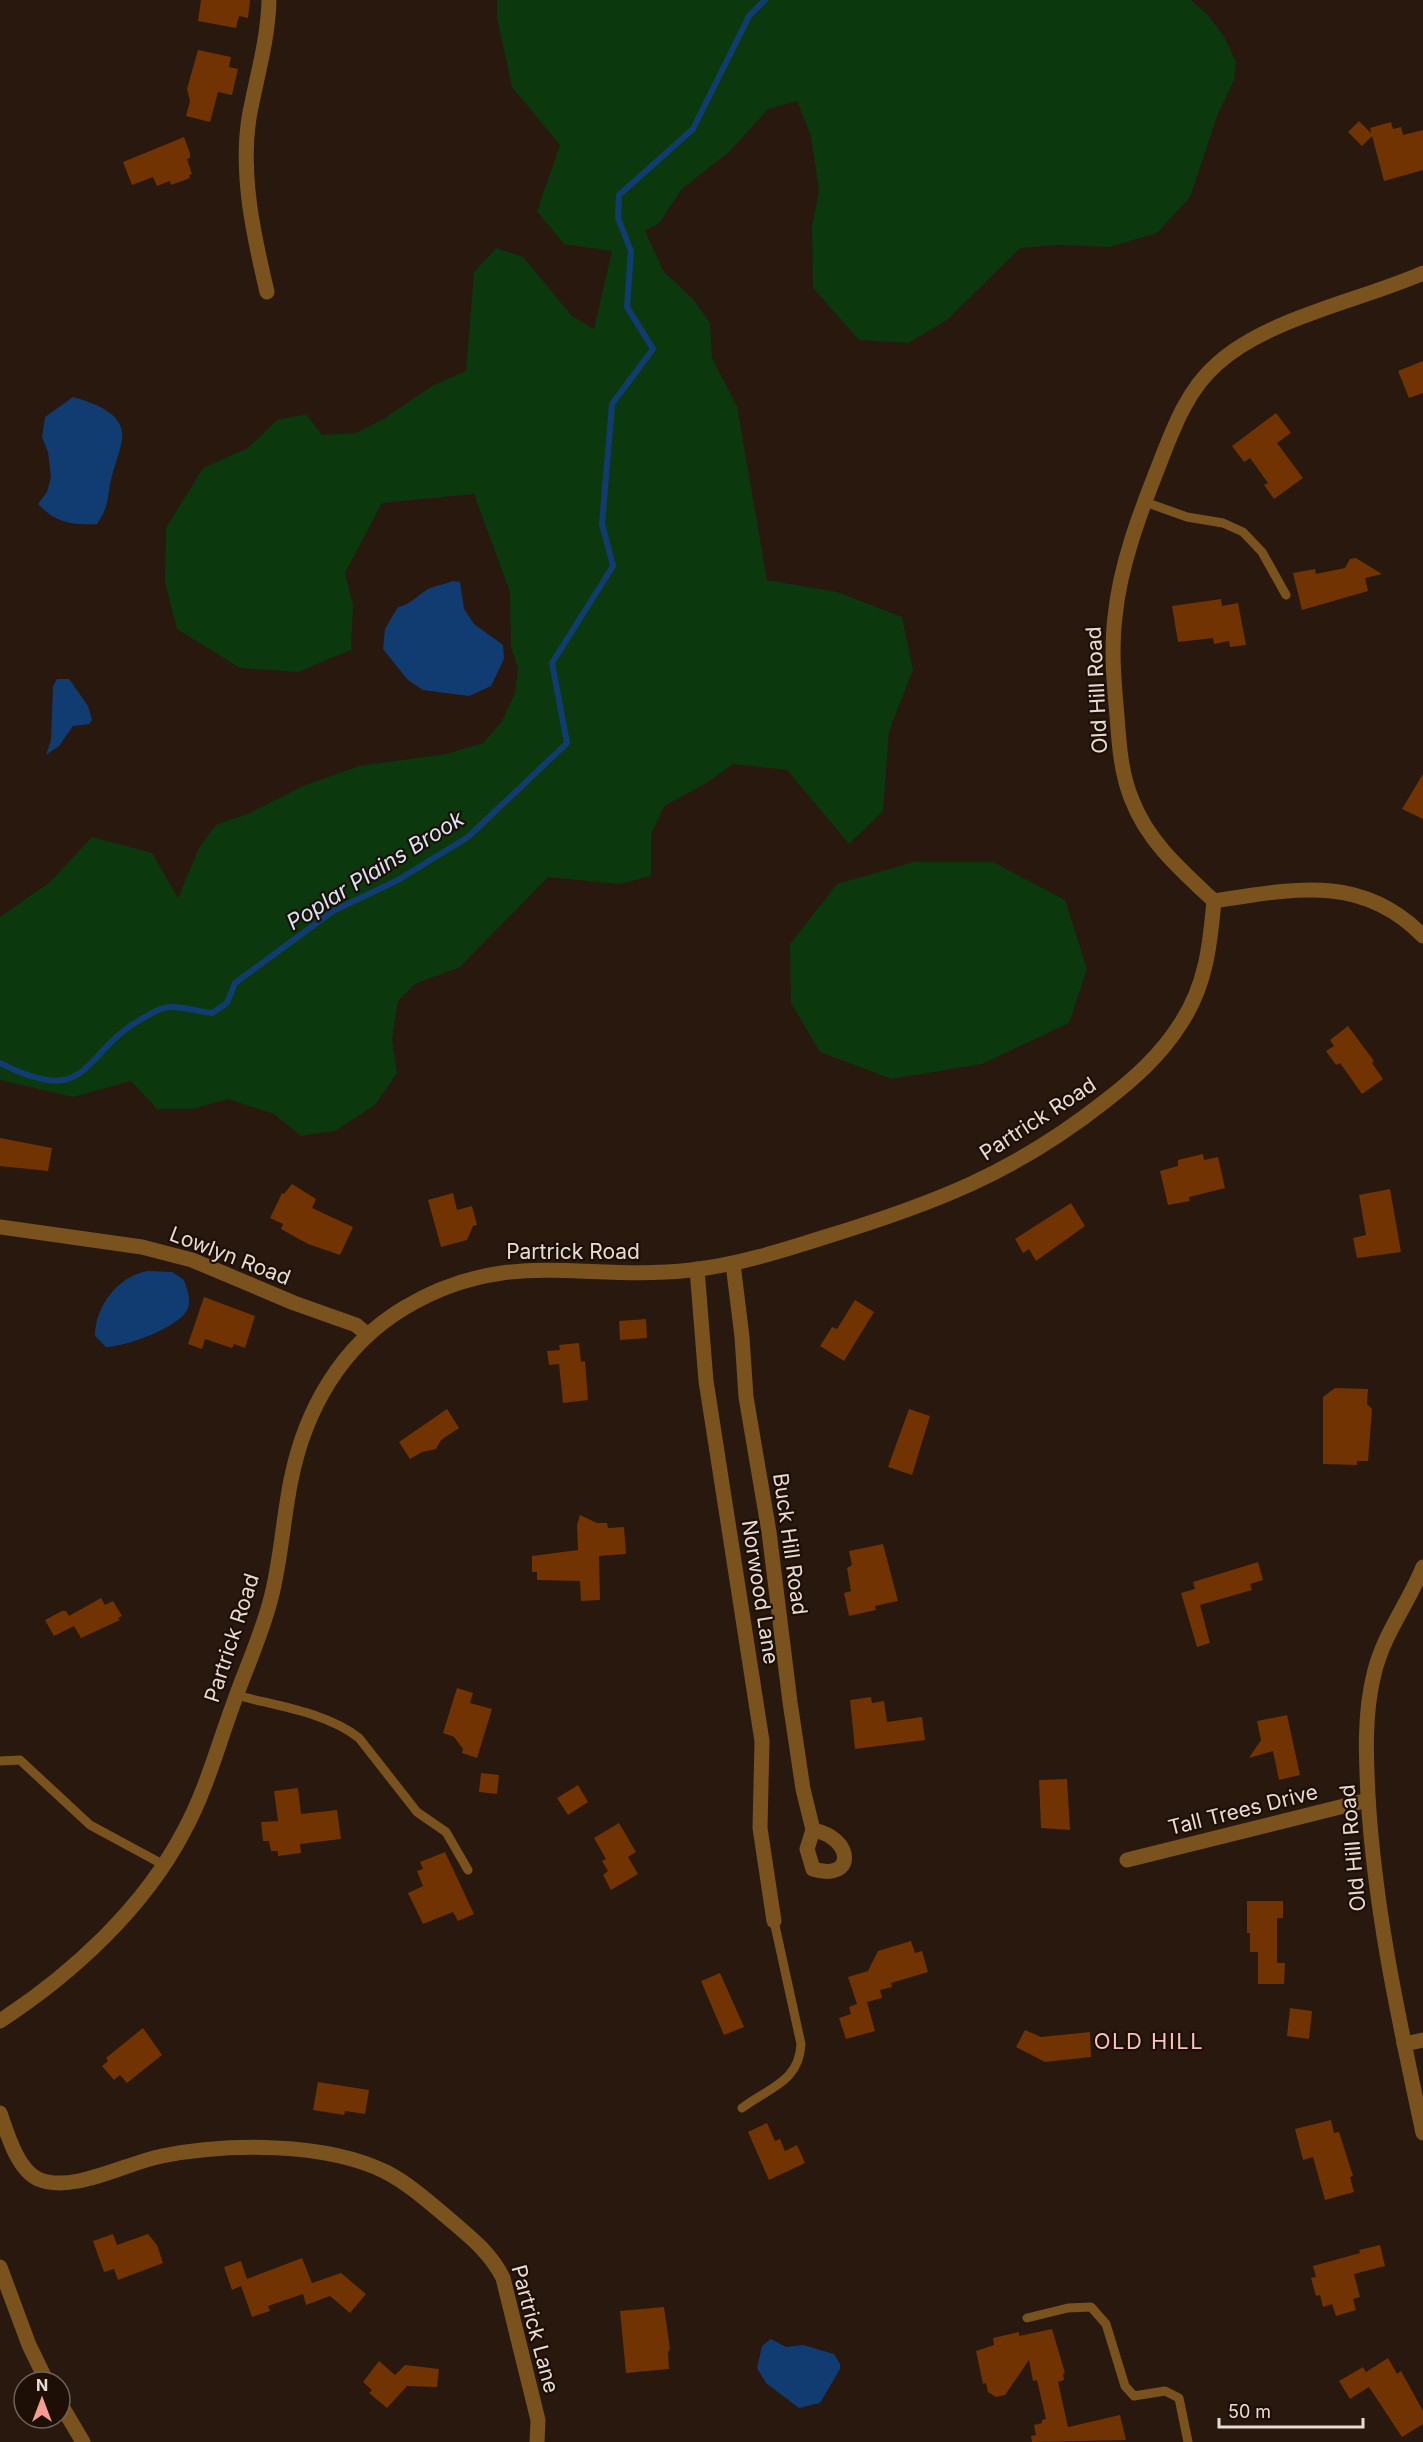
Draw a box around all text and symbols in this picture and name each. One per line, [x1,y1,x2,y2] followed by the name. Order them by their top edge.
[1081,626,1112,754] street label: Old Hill Road
[282,805,469,935] water label: Poplar Plains Brook
[975,1072,1101,1165] street label: Partrick Road
[166,1221,294,1290] street label: Lowlyn Road
[506,1239,640,1264] street label: Partrick Road
[768,1471,813,1616] street label: Buck Hill Road
[737,1518,784,1666] street label: Norwood Lane
[199,1570,264,1705] street label: Partrick Road
[1165,1779,1320,1840] street label: Tall Trees Drive
[1335,1784,1371,1913] street label: Old Hill Road
[1094,2028,1204,2054] district label: OLD HILL
[506,2262,565,2396] street label: Partrick Lane
[12,2370,72,2430] north arrow
[36,2375,48,2395] text: N
[1219,2391,1363,2429] scale bar
[1228,2401,1271,2422] text: 50 m

